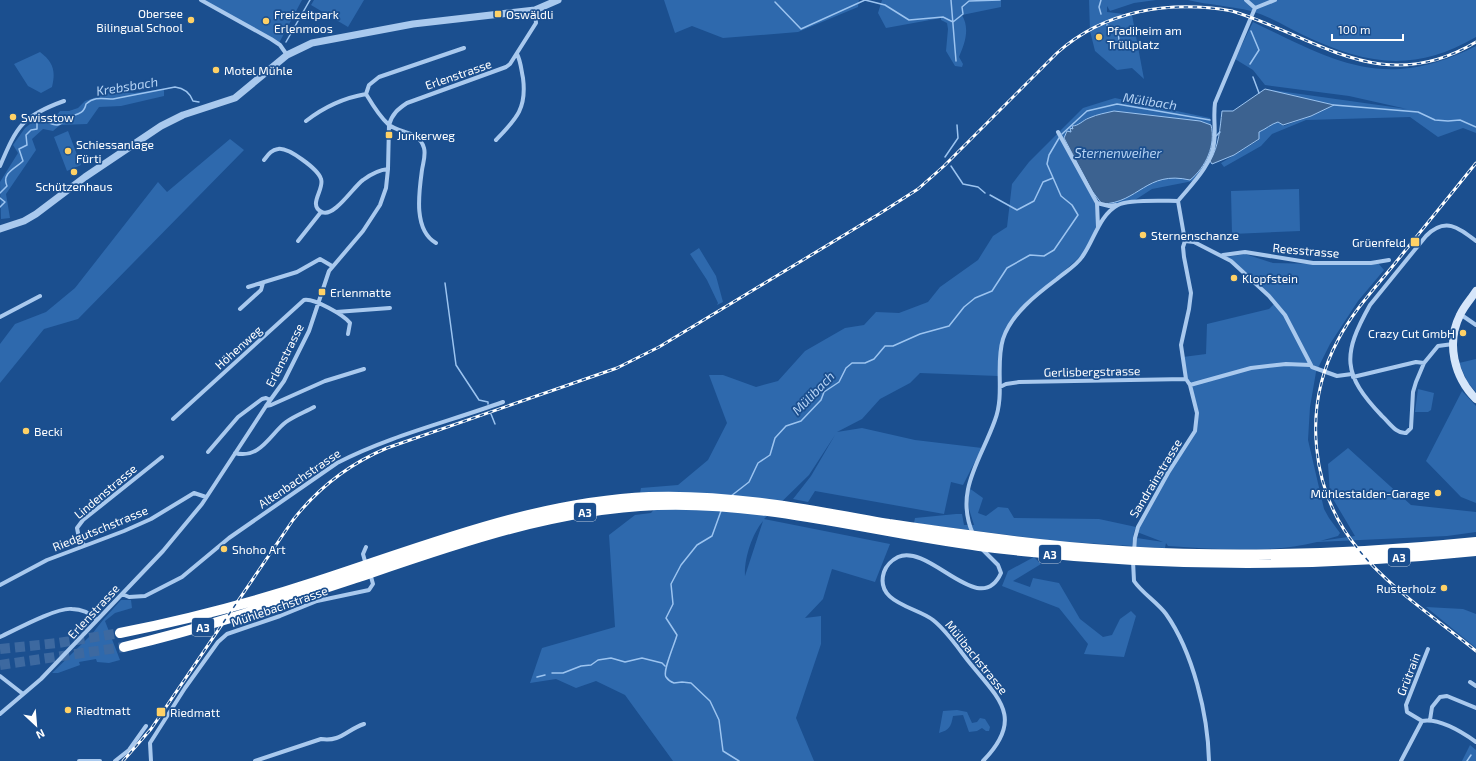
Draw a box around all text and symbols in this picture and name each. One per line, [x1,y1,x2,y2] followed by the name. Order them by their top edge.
[96,6,183,34] place label: Obersee Bilingual School
[274,7,339,35] place label: Freizeitpark Erlenmoos
[506,7,554,21] place label: Oswäldli
[493,9,503,19] marker: Oswäldli
[186,15,196,25] marker: Obersee Bilingual School
[261,16,271,26] marker: Freizeitpark Erlenmoos
[1332,16,1403,42] scale bar
[1338,22,1370,36] text: 100 m
[1107,23,1182,51] place label: Pfadiheim am Trüllplatz
[1094,32,1104,42] marker: Pfadiheim am Trüllplatz
[423,56,493,92] street label: Erlenstrasse
[224,63,293,77] place label: Motel Mühle
[211,65,221,75] marker: Motel Mühle
[95,73,159,99] water label: Krebsbach
[1122,89,1178,113] water label: Mülibach
[21,110,74,124] place label: Swisstow
[8,112,18,122] marker: Swisstow
[397,128,455,142] place label: Junkerweg
[384,130,394,140] marker: Junkerweg
[76,137,154,165] place label: Schiessanlage Fürti
[1074,145,1162,161] water label: Sternenweiher
[63,146,73,156] marker: Schiessanlage Fürti
[69,167,79,177] marker: Schützenhaus
[35,179,113,193] place label: Schützenhaus
[1151,228,1239,242] place label: Sternenschanze
[1138,230,1148,240] marker: Sternenschanze
[1352,235,1406,249] place label: Grüenfeld
[1409,236,1421,248] marker: Grüenfeld
[1272,240,1340,260] street label: Reesstrasse
[1242,271,1298,285] place label: Klopfstein
[1229,273,1239,283] marker: Klopfstein
[330,285,391,299] place label: Erlenmatte
[317,287,327,297] marker: Erlenmatte
[262,321,306,389] street label: Erlenstrasse
[212,322,265,372] street label: Höhenweg
[1368,326,1455,340] place label: Crazy Cut GmbH
[1458,328,1468,338] marker: Crazy Cut GmbH
[1043,363,1141,379] street label: Gerlisbergstrasse
[788,368,838,418] water label: Mülibach
[34,424,63,438] place label: Becki
[21,426,31,436] marker: Becki
[1126,436,1184,520] street label: Sandrainstrasse
[255,445,343,511] street label: Altenbachstrasse
[71,461,139,521] street label: Lindenstrasse
[1311,486,1430,500] place label: Mühlestalden-Garage
[1433,488,1443,498] marker: Mühlestalden-Garage
[50,503,150,553] street label: Riedgutschstrasse
[574,503,596,521] road number: A3
[232,542,286,556] place label: Shoho Art
[219,544,229,554] marker: Shoho Art
[1039,545,1061,563] road number: A3
[1388,548,1410,566] road number: A3
[64,581,122,641] street label: Erlenstrasse
[1376,581,1436,595] place label: Rusterholz
[229,583,329,629] street label: Mühlebachstrasse
[1439,583,1449,593] marker: Rusterholz
[943,617,1011,697] street label: Mülibachstrasse
[192,618,214,636] road number: A3
[1393,650,1423,698] street label: Grütrain
[76,703,131,717] place label: Riedtmatt
[16,705,56,745] north arrow
[63,705,73,715] marker: Riedtmatt
[170,705,220,719] place label: Riedmatt
[155,706,167,718] marker: Riedmatt
[34,727,47,742] text: N

